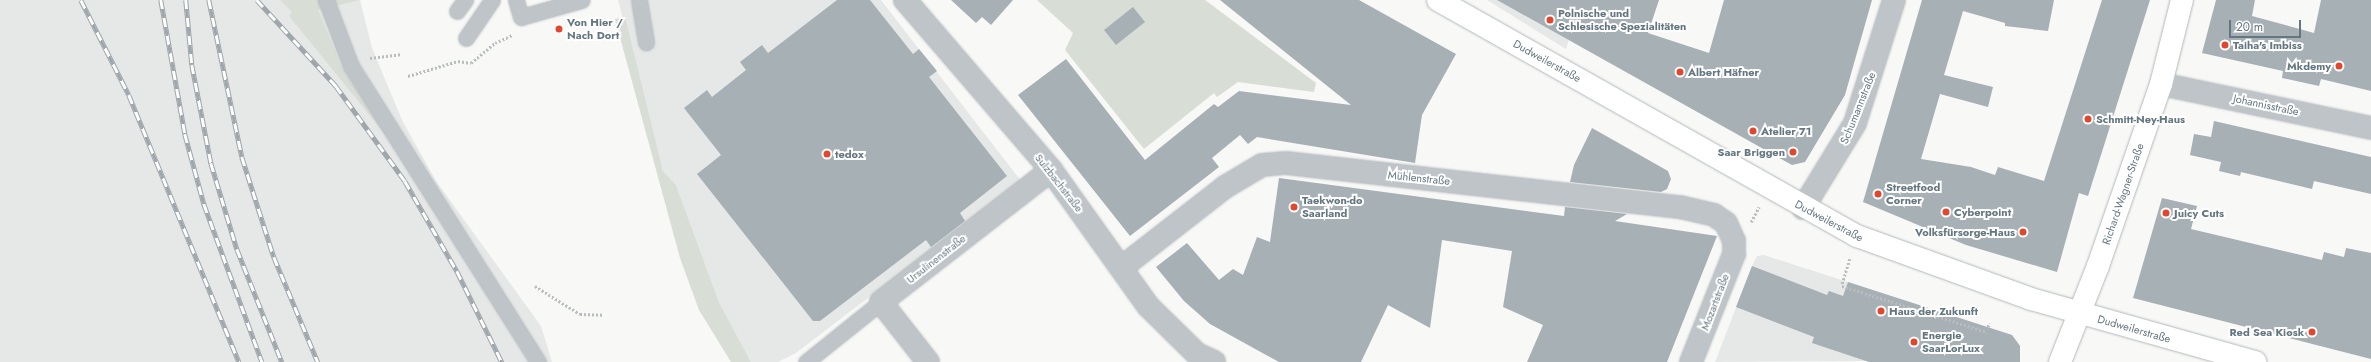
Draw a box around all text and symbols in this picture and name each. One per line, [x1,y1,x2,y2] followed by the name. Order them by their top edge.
[1558,7,1686,33] place label: Polnische und Schlesische Spezialitäten
[2231,12,2303,38] scale bar
[1545,15,1555,25] marker: Polnische und Schlesische Spezialitäten
[567,16,623,42] place label: Von Hier / Nach Dort
[2236,18,2263,36] text: 20 m
[554,24,564,34] marker: Von Hier / Nach Dort
[1511,37,1583,85] street label: Dudweilerstraße
[2233,38,2302,52] place label: Taiha's Imbiss
[2220,40,2230,50] marker: Taiha's Imbiss
[2287,59,2331,73] place label: Mkdemy
[2334,61,2344,71] marker: Mkdemy
[1688,65,1759,79] place label: Albert Häfner
[1675,67,1685,77] marker: Albert Häfner
[1838,70,1878,146] street label: Schumannstraße
[2232,92,2300,118] street label: Johannisstraße
[2096,112,2185,126] place label: Schmitt-Ney-Haus
[2083,114,2093,124] marker: Schmitt-Ney-Haus
[1761,124,1811,138] place label: Atelier 71
[1748,126,1758,136] marker: Atelier 71
[2099,142,2147,246] street label: Richard-Wagner-Straße
[1718,145,1785,159] place label: Saar Briggen
[835,147,864,161] place label: tedox
[1788,147,1798,157] marker: Saar Briggen
[822,149,832,159] marker: tedox
[1032,151,1086,215] street label: Sulzbachstraße
[1387,168,1451,188] street label: Mühlenstraße
[1886,181,1940,207] place label: Streetfood Corner
[1873,189,1883,199] marker: Streetfood Corner
[1302,194,1363,220] place label: Taekwon-do Saarland
[1793,197,1865,245] street label: Dudweilerstraße
[1289,202,1299,212] marker: Taekwon-do Saarland
[1954,205,2011,219] place label: Cyberpoint
[2174,206,2224,220] place label: Juicy Cuts
[1941,207,1951,217] marker: Cyberpoint
[2161,208,2171,218] marker: Juicy Cuts
[1915,225,2015,239] place label: Volksfürsorge-Haus
[2018,227,2028,237] marker: Volksfürsorge-Haus
[904,232,968,286] street label: Ursulinenstraße
[1698,272,1732,332] street label: Mozartstraße
[1889,304,1978,318] place label: Haus der Zukunft
[1876,306,1886,316] marker: Haus der Zukunft
[2096,312,2172,346] street label: Dudweilerstraße
[2230,325,2304,339] place label: Red Sea Kiosk
[2307,327,2317,337] marker: Red Sea Kiosk
[1922,329,1980,355] place label: Energie SaarLorLux
[1909,337,1919,347] marker: Energie SaarLorLux

